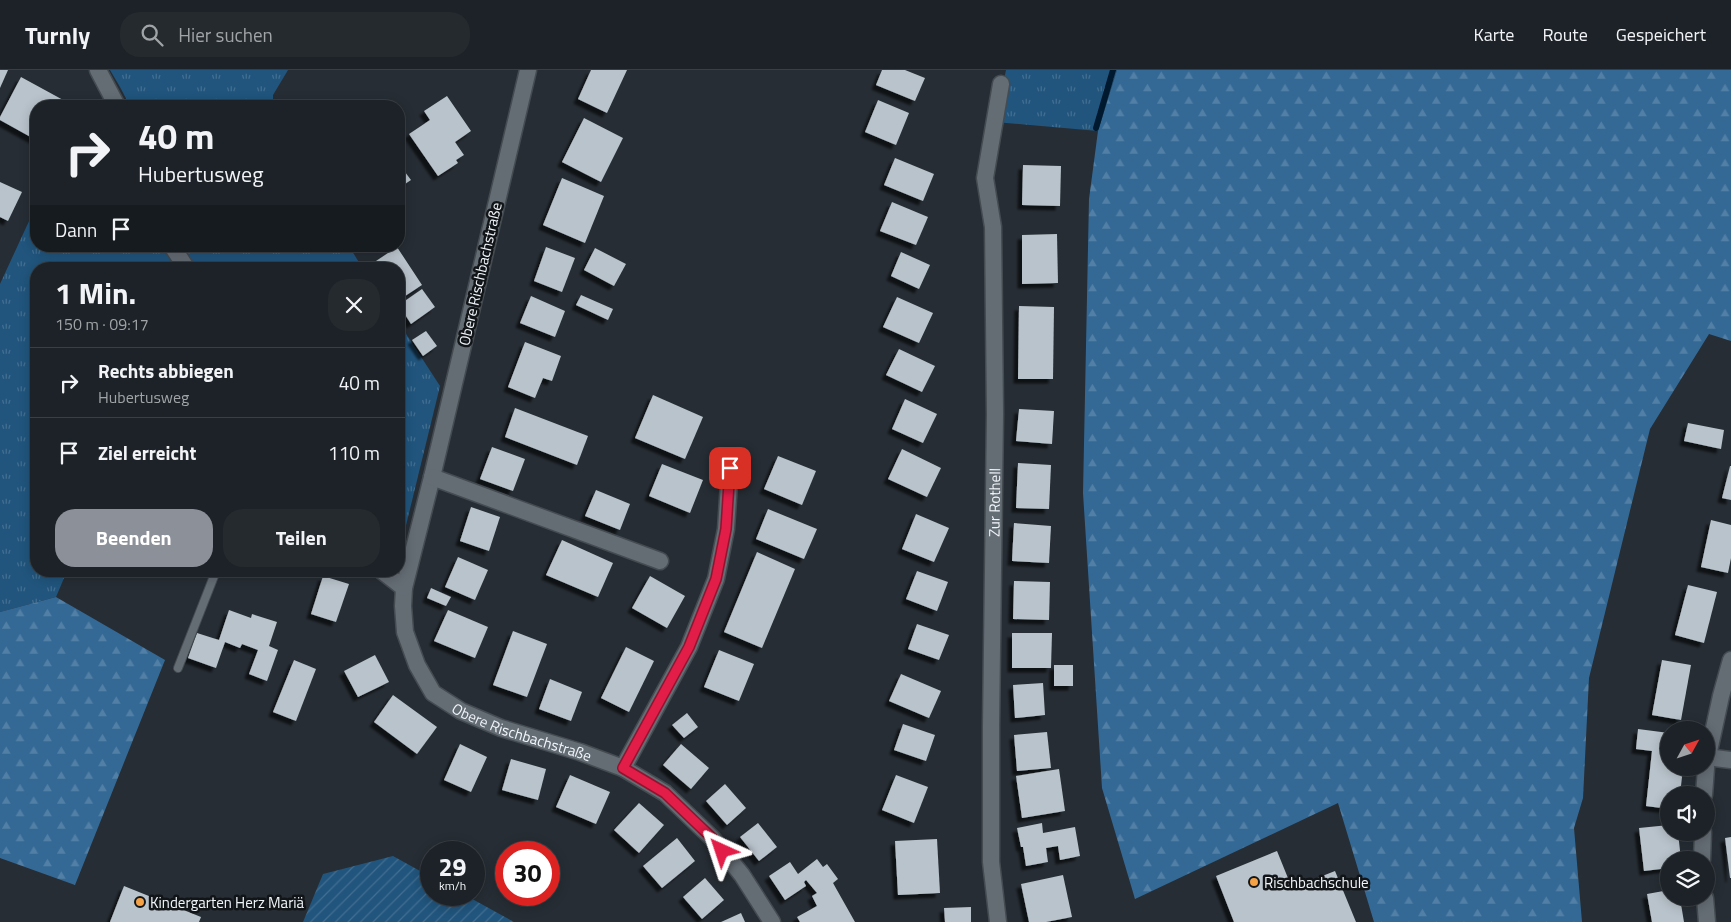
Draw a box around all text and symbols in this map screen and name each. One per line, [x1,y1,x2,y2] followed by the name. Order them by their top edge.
[120,12,470,57] search box
[25,17,90,53] text: Turnly
[178,20,273,49] text: Hier suchen
[138,21,166,49] icon: search
[1473,21,1514,48] text: Karte
[1542,21,1588,48] text: Route
[1616,21,1706,48] text: Gespeichert
[138,109,214,163] text: 40 m
[55,120,120,185] icon: right
[138,157,263,191] text: Hubertusweg
[452,200,508,348] street label: Obere Rischbachstraße
[55,215,97,244] text: Dann
[107,215,135,243] icon: arrive
[55,270,136,316] text: 1 Min.
[328,279,380,331] button: close
[55,312,149,336] text: 150 m · 09:17
[98,356,234,385] text: Rechts abbiegen
[339,368,380,397] text: 40 m
[55,369,83,397] icon: right
[98,385,189,409] text: Hubertusweg
[98,438,196,467] text: Ziel erreicht
[328,438,380,467] text: 110 m
[55,439,83,467] icon: arrive
[709,447,751,489] pin
[716,454,744,482] icon: arrive
[982,468,1006,537] street label: Zur Rothell
[55,509,213,567] button: Beenden
[223,509,380,567] button: Teilen
[447,697,595,767] street label: Obere Rischbachstraße
[1660,721,1715,776] north arrow
[1660,721,1715,906] map controls
[1660,786,1715,841] button: sound
[695,824,747,876] position arrow
[495,841,560,906] speed limit sign: 30
[438,848,467,886] text: 29
[1660,851,1715,906] button: layers
[1264,871,1369,894] place label: Rischbachschule
[439,876,466,895] text: km/h
[1248,876,1260,888] marker: Rischbachschule
[150,891,305,914] place label: Kindergarten Herz Mariä
[134,896,146,908] marker: Kindergarten Herz Mariä

